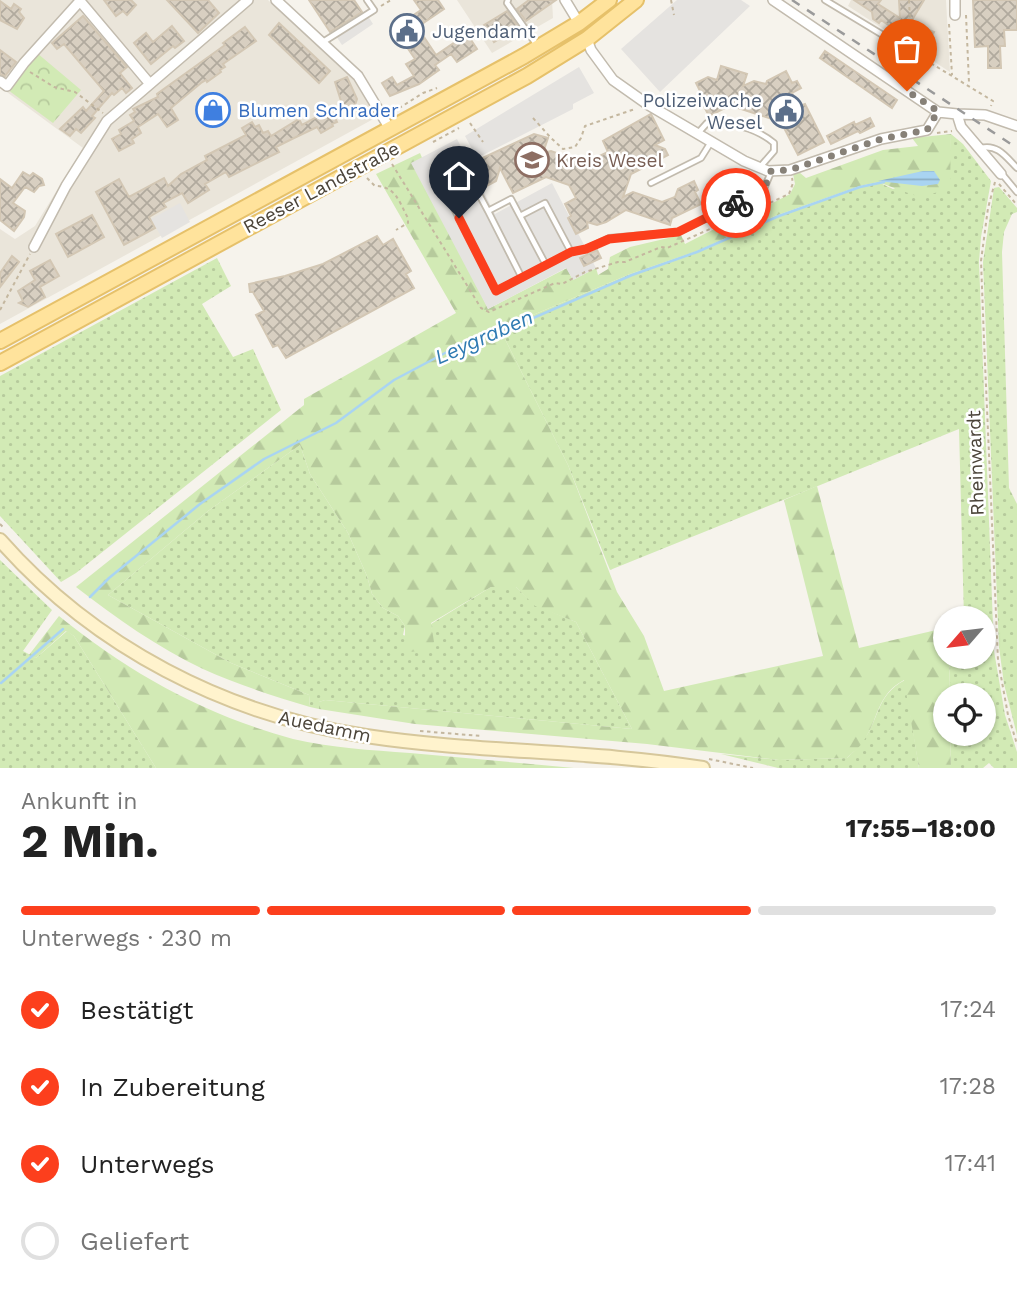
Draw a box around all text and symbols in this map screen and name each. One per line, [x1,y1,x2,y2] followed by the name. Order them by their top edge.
[388,12,426,50] public building icon: Jugendamt
[877,19,937,91] pin
[432,20,536,43] place label: Jugendamt
[888,30,926,68] icon: bag
[643,89,762,134] place label: Polizeiwache Wesel
[194,91,232,129] shop icon: Blumen Schrader
[767,92,805,130] public building icon: Polizeiwache Wesel
[238,99,399,122] place label: Blumen Schrader
[239,137,403,238] street label: Reeser Landstraße
[513,141,551,179] school or university icon: Kreis Wesel
[429,146,489,218] pin
[556,149,664,172] place label: Kreis Wesel
[440,157,478,195] icon: home
[701,168,771,238] courier
[717,184,755,222] icon: bike
[431,304,537,369] water label: Leygraben
[962,410,989,516] street label: Rheinwardt
[933,606,996,668] north arrow
[933,606,996,746] map controls
[933,683,996,746] button: locate
[277,705,373,748] street label: Auedamm
[21,788,137,815] text: Ankunft in
[845,813,996,843] text: 17:55–18:00
[21,814,159,868] text: 2 Min.
[21,925,232,952] text: Unterwegs · 230 m
[21,991,59,1029] icon: check
[80,995,193,1025] text: Bestätigt
[941,996,996,1023] text: 17:24
[21,1068,59,1106] icon: check
[80,1072,265,1102] text: In Zubereitung
[940,1073,996,1100] text: 17:28
[21,1145,59,1183] icon: check
[80,1149,215,1179] text: Unterwegs
[945,1150,996,1177] text: 17:41
[80,1226,189,1256] text: Geliefert

